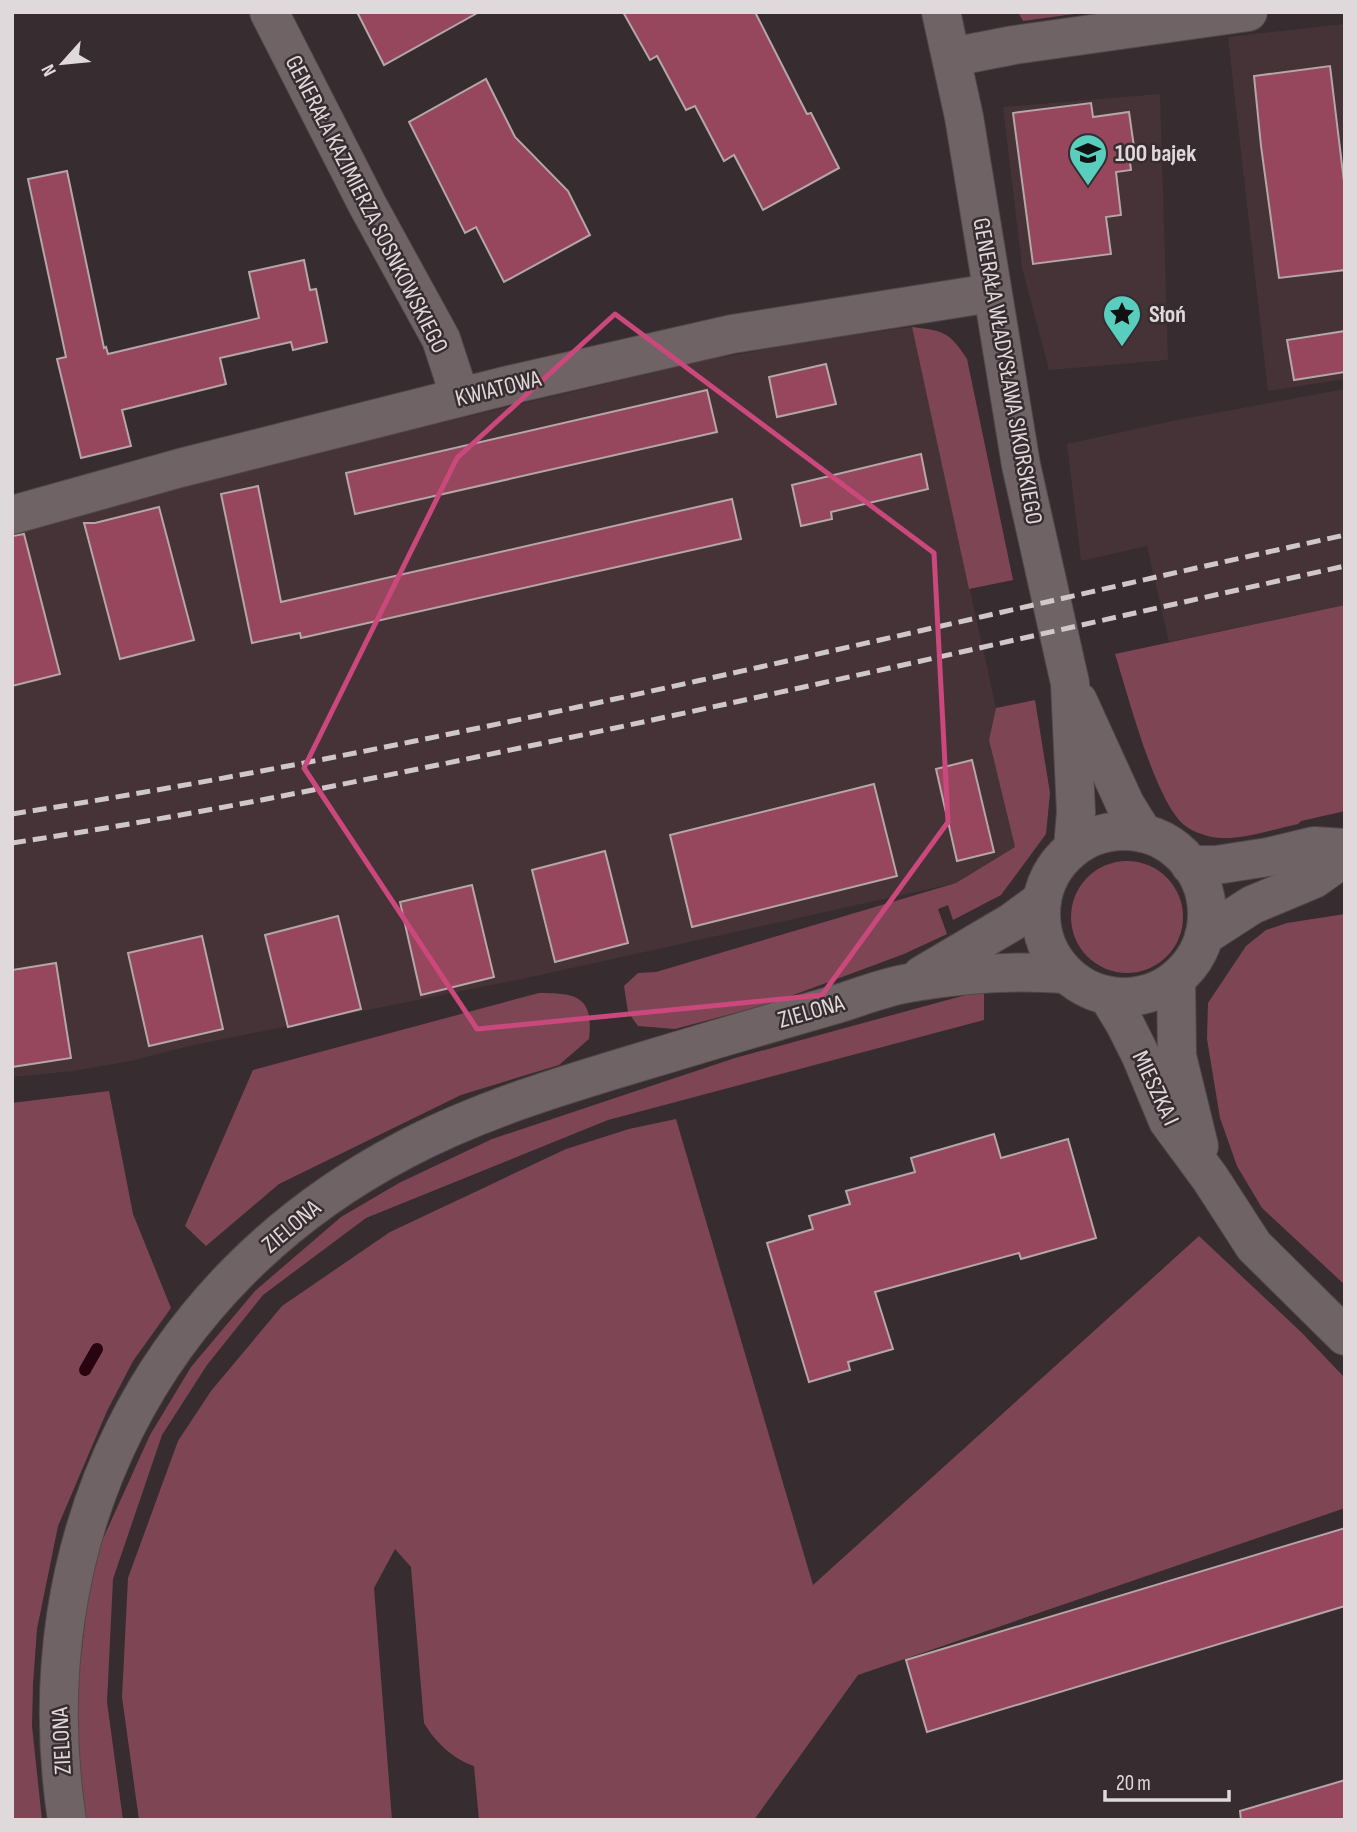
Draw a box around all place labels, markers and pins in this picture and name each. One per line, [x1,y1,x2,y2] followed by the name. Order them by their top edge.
[1067,132,1109,187] school or university icon: 100 bajek
[1115,139,1196,168] place label: 100 bajek
[1101,293,1143,348] place icon: Słoń
[1149,300,1186,329] place label: Słoń

